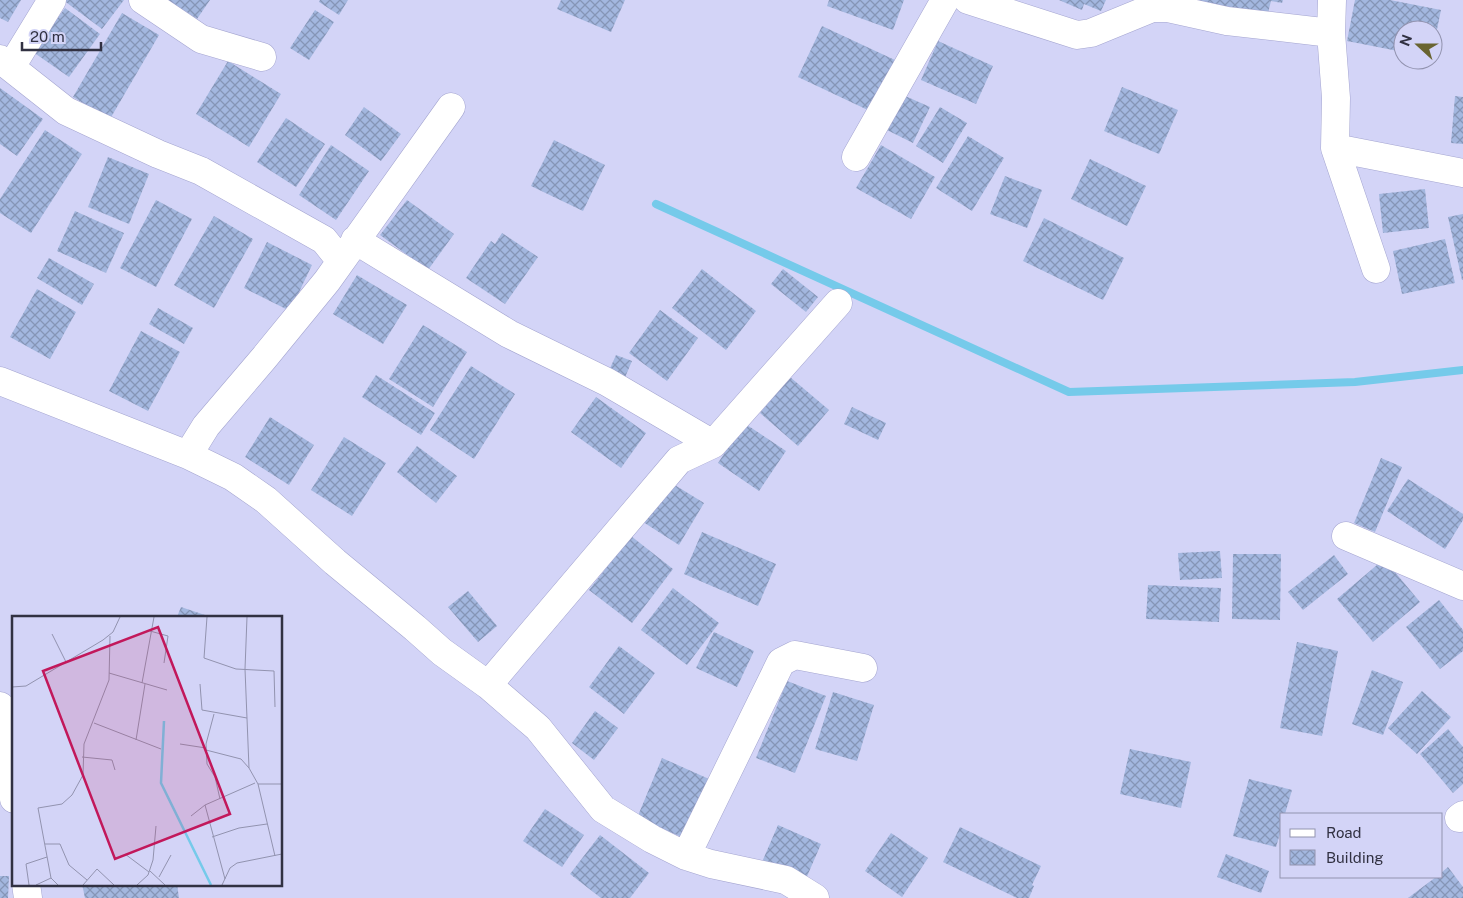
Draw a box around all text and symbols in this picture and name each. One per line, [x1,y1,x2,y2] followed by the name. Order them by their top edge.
[22,20,101,52] scale bar
[1393,20,1443,70] north arrow
[30,28,65,45] text: 20 m
[1396,32,1415,48] text: N
[12,616,282,886] inset map
[1280,813,1443,878] legend
[1326,824,1362,841] text: Road
[1326,849,1384,866] text: Building

